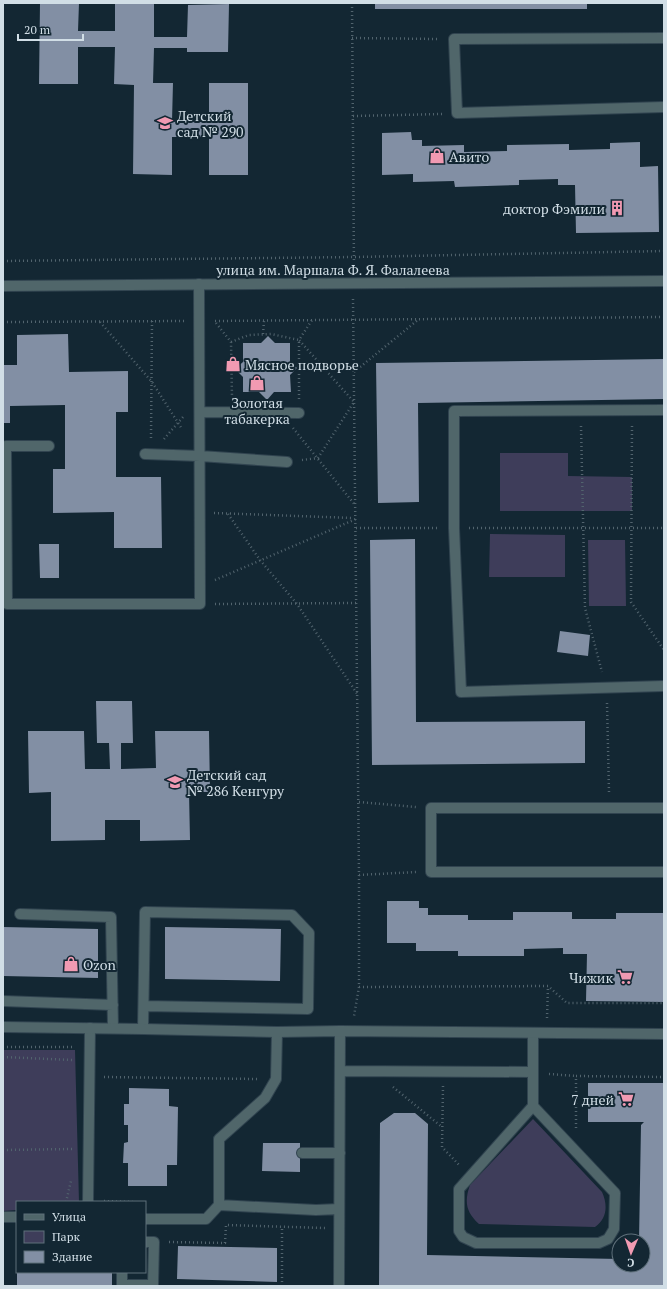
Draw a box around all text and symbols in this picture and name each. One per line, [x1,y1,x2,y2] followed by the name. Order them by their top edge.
[18,16,83,42] scale bar
[24,22,51,37] text: 20 m
[177,106,244,141] place label: Детский сад № 290
[156,114,174,132] school or university icon: Детский сад № 290
[428,147,446,165] shop icon: Авито
[449,147,489,166] place label: Авито
[503,199,605,218] place label: доктор Фэмили
[608,199,626,217] building icon: доктор Фэмили
[215,260,450,279] street label: улица им. Маршала Ф. Я. Фалалеева
[224,355,242,373] shop icon: Мясное подворье
[245,355,359,374] place label: Мясное подворье
[248,374,266,392] shop icon: Золотая табакерка
[224,393,290,428] place label: Золотая табакерка
[187,765,285,800] place label: Детский сад № 286 Кенгуру
[166,773,184,791] school or university icon: Детский сад № 286 Кенгуру
[62,955,80,973] shop icon: Ozon
[83,955,117,974] place label: Ozon
[569,968,613,987] place label: Чижик
[616,968,634,986] supermarket icon: Чижик
[571,1090,614,1109] place label: 7 дней
[617,1090,635,1108] supermarket icon: 7 дней
[16,1201,146,1273] legend
[52,1209,86,1224] text: Улица
[52,1229,80,1244] text: Парк
[611,1233,651,1273] north arrow
[52,1249,92,1264] text: Здание
[627,1256,634,1270] text: С

